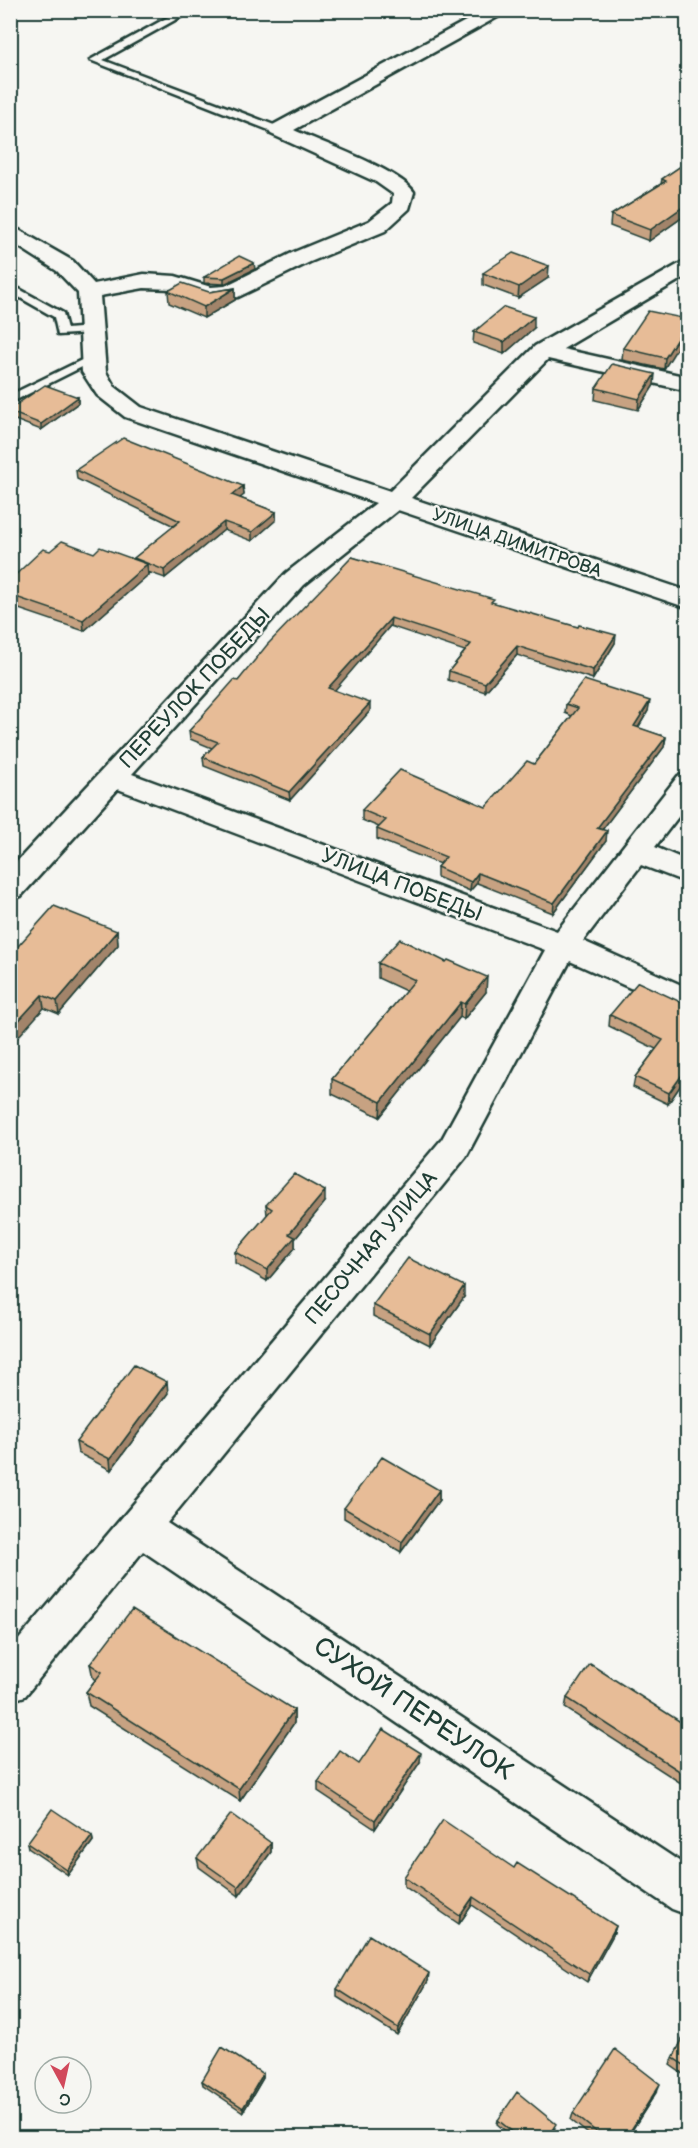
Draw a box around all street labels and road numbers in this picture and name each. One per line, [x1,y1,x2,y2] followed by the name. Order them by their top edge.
[430,504,604,582] street label: УЛИЦА ДИМИТРОВА
[114,603,276,773] street label: ПЕРЕУЛОК ПОБЕДЫ
[318,843,486,927] street label: УЛИЦА ПОБЕДЫ
[300,1166,443,1330] street label: ПЕСОЧНАЯ УЛИЦА
[308,1631,519,1787] street label: СУХОЙ ПЕРЕУЛОК

